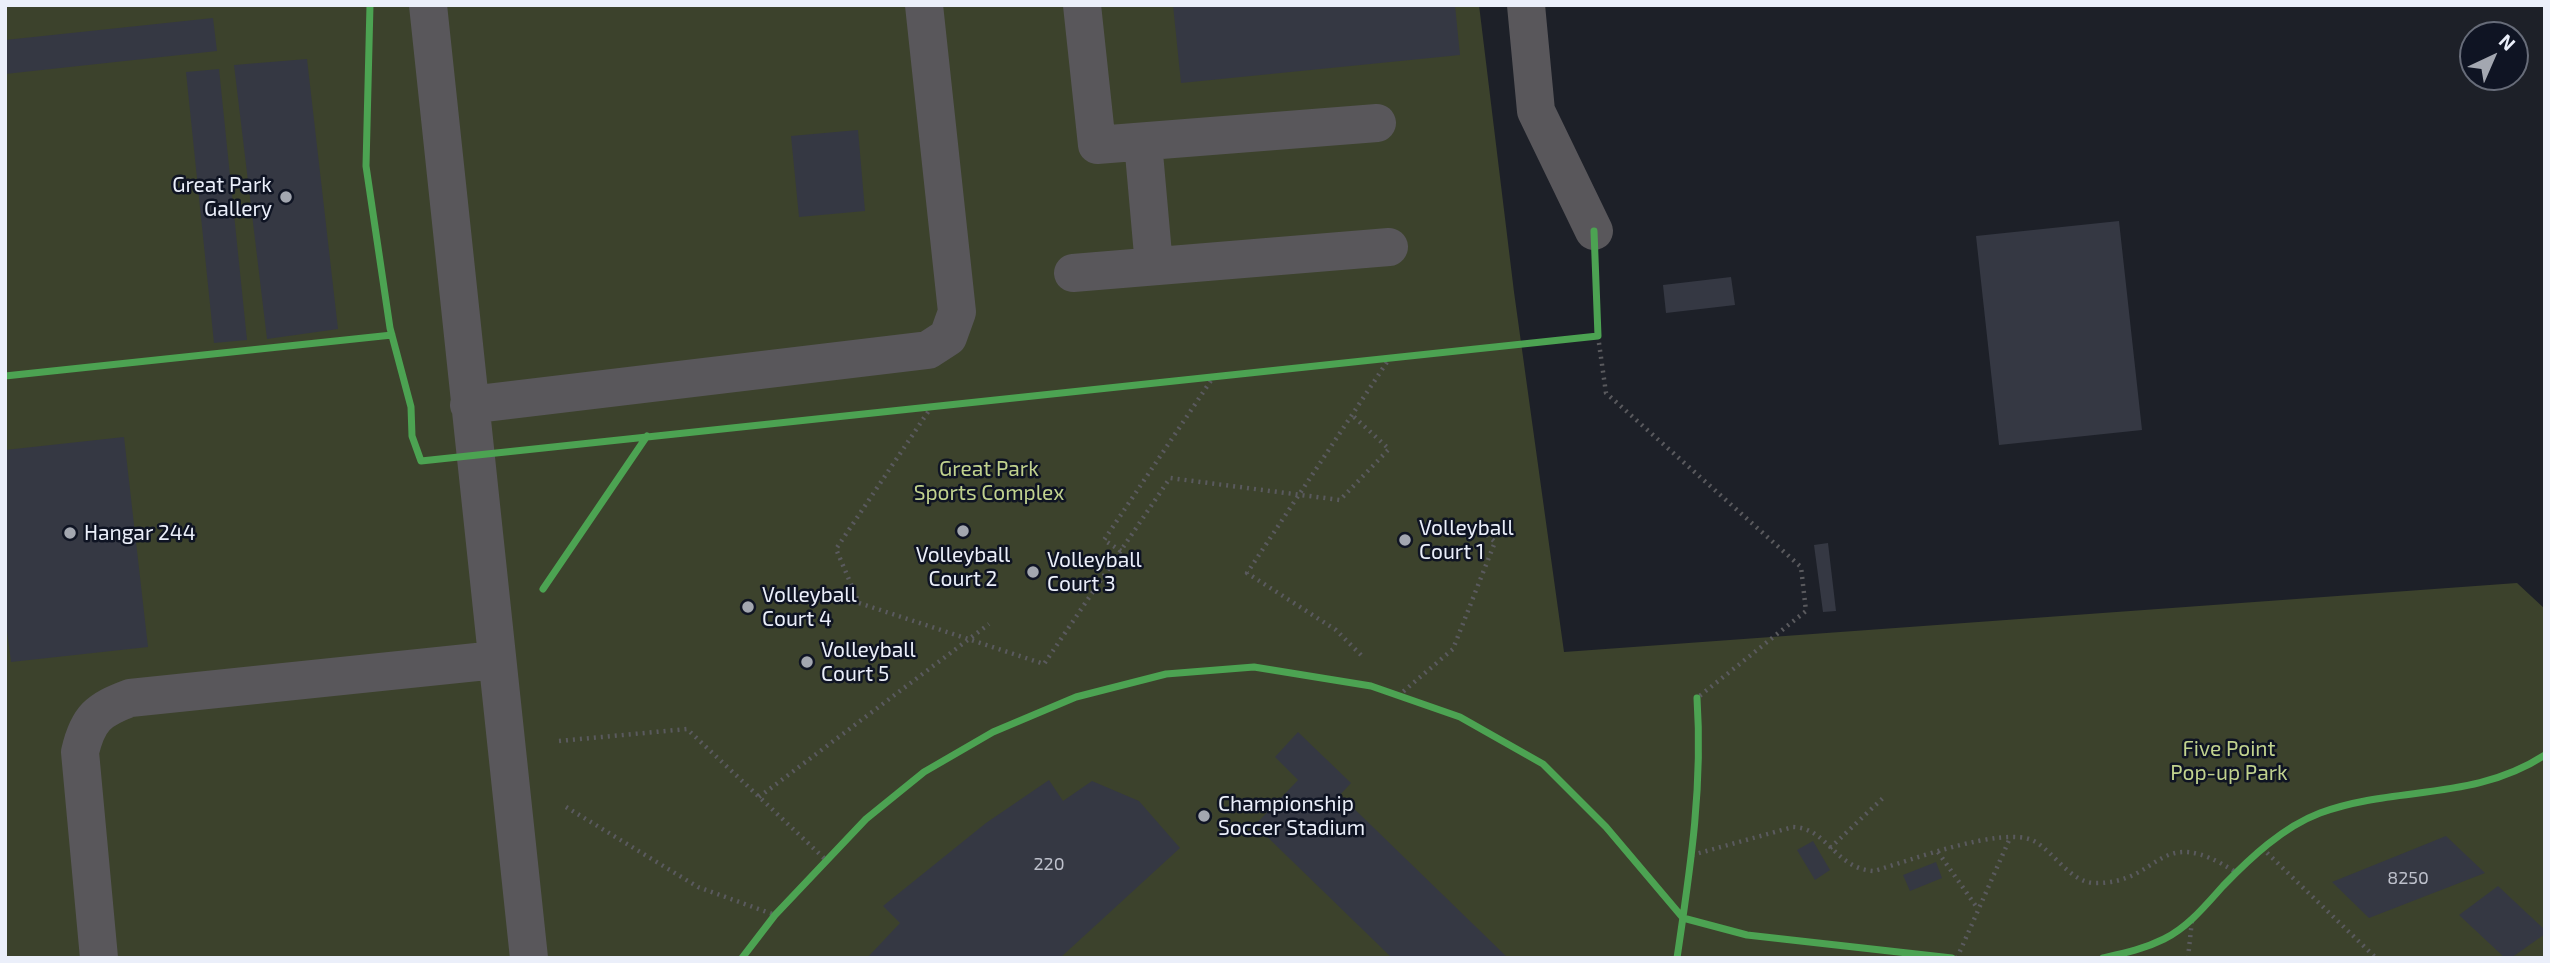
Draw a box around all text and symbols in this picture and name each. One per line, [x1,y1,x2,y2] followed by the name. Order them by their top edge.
[2459,21,2529,91] north arrow
[2495,29,2520,55] text: N
[172,172,272,222] place label: Great Park Gallery
[278,189,294,205] marker: Great Park Gallery
[914,456,1064,506] park label: Great Park Sports Complex
[1419,515,1514,565] place label: Volleyball Court 1
[84,520,196,546] place label: Hangar 244
[955,523,971,539] marker: Volleyball Court 2
[62,525,78,541] marker: Hangar 244
[1397,532,1413,548] marker: Volleyball Court 1
[916,542,1010,592] place label: Volleyball Court 2
[1047,547,1142,597] place label: Volleyball Court 3
[1025,564,1041,580] marker: Volleyball Court 3
[762,582,857,632] place label: Volleyball Court 4
[740,599,756,615] marker: Volleyball Court 4
[821,637,916,687] place label: Volleyball Court 5
[799,654,815,670] marker: Volleyball Court 5
[2170,736,2288,786] park label: Five Point Pop-up Park
[1218,791,1365,841] place label: Championship Soccer Stadium
[1196,808,1212,824] marker: Championship Soccer Stadium
[1033,853,1065,875] house number: 220
[2387,867,2429,889] house number: 8250

